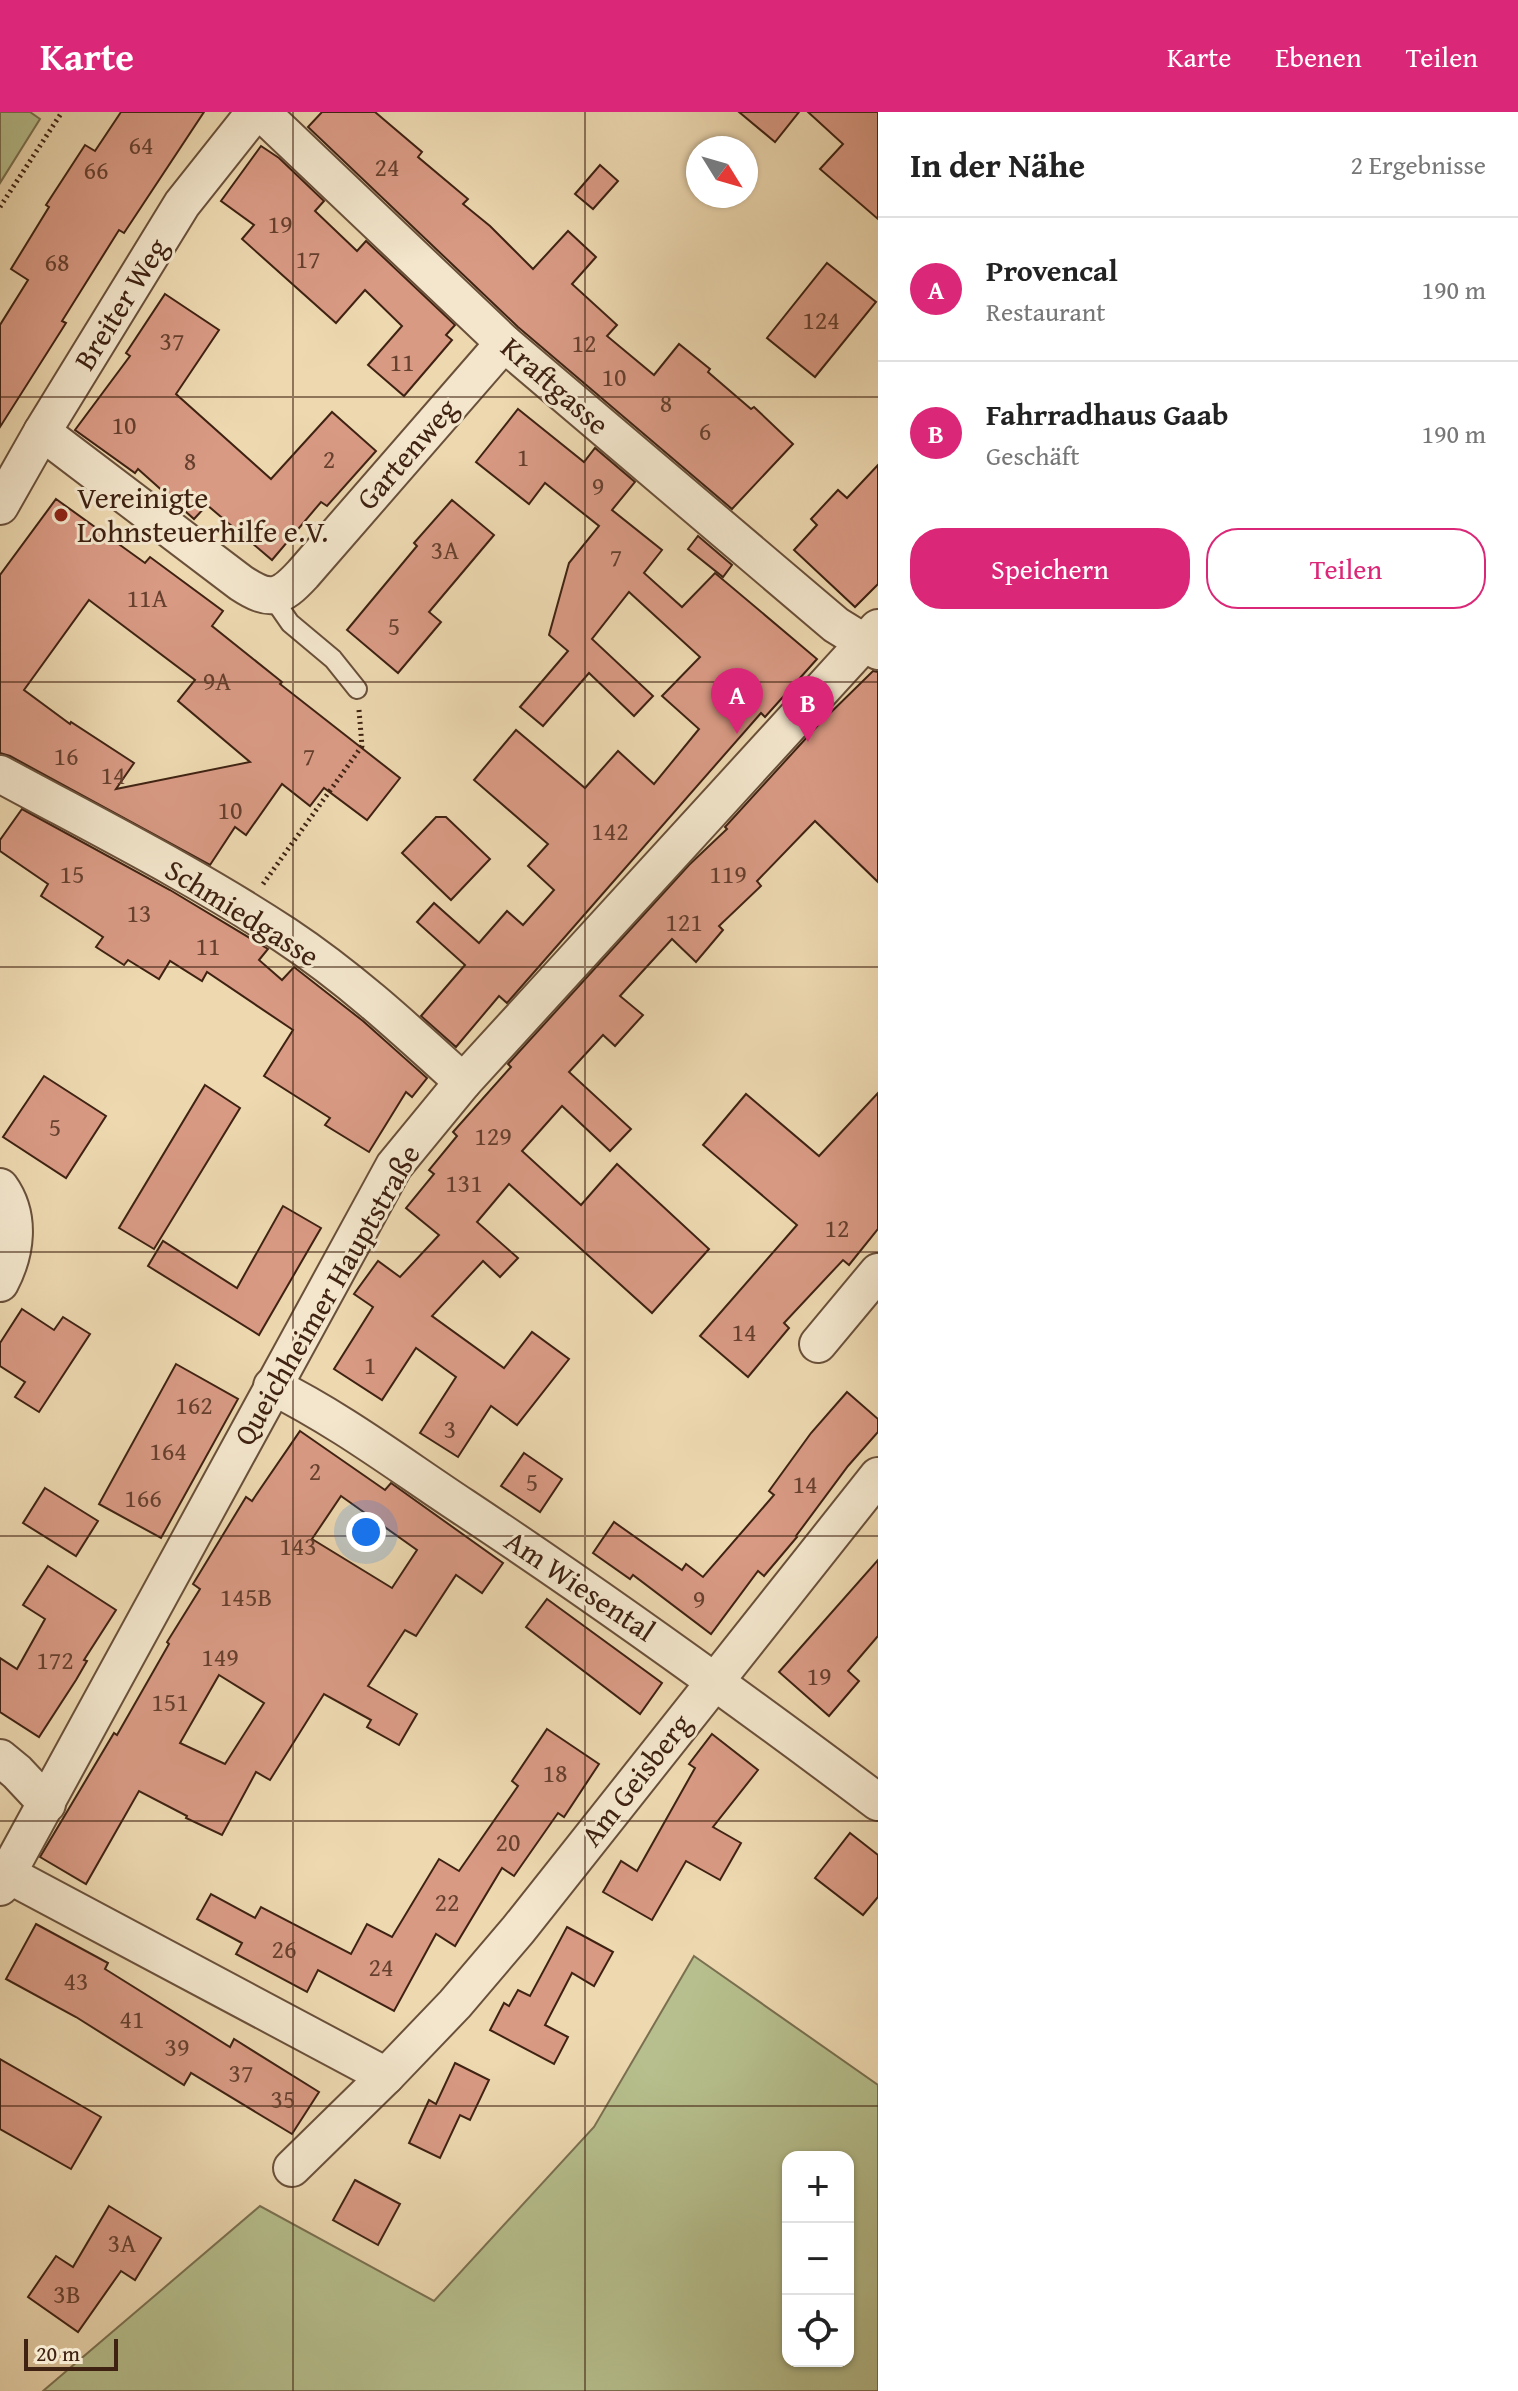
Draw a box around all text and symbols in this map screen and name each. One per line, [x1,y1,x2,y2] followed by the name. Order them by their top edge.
[40,28,134,84] text: Karte
[1167,36,1231,77] text: Karte
[1275,36,1362,77] text: Ebenen
[1406,36,1478,77] text: Teilen
[128,125,154,164] house number: 64
[686,136,758,208] north arrow
[910,140,1085,189] text: In der Nähe
[1351,145,1486,184] text: 2 Ergebnisse
[374,147,400,186] house number: 24
[83,150,109,189] house number: 66
[267,204,293,243] house number: 19
[62,229,178,378] street label: Breiter Weg
[295,239,321,278] house number: 17
[44,242,70,281] house number: 68
[986,248,1118,292] text: Provencal
[928,270,944,309] text: A
[1421,270,1486,309] text: 190 m
[986,292,1106,331] text: Restaurant
[802,300,840,339] house number: 124
[159,321,185,360] house number: 37
[571,323,597,362] house number: 12
[492,326,620,445] street label: Kraftgasse
[389,342,415,381] house number: 11
[601,357,627,396] house number: 10
[660,383,672,422] house number: 8
[345,388,467,519] street label: Gartenweg
[986,392,1229,436] text: Fahrradhaus Gaab
[111,405,137,444] house number: 10
[699,411,711,450] house number: 6
[928,414,944,453] text: B
[1421,414,1486,453] text: 190 m
[986,436,1079,475] text: Geschäft
[517,437,529,476] house number: 1
[323,439,335,478] house number: 2
[184,441,196,480] house number: 8
[592,466,604,505] house number: 9
[77,475,328,553] place label: Vereinigte Lohnsteuerhilfe e.V.
[52,506,70,524] marker: Vereinigte Lohnsteuerhilfe e.V.
[910,528,1190,609] button: Speichern
[1206,528,1486,609] button: Teilen
[431,530,459,569] house number: 3A
[610,537,622,576] house number: 7
[127,578,168,617] house number: 11A
[388,606,400,645] house number: 5
[203,661,231,700] house number: 9A
[711,668,763,734] pin: A
[782,676,834,742] pin: B
[53,736,79,775] house number: 16
[303,736,315,775] house number: 7
[100,755,126,794] house number: 14
[217,790,243,829] house number: 10
[591,811,629,850] house number: 142
[157,847,328,977] street label: Schmiedgasse
[59,854,85,893] house number: 15
[709,854,747,893] house number: 119
[126,893,152,932] house number: 13
[665,902,703,941] house number: 121
[195,926,221,965] house number: 11
[49,1107,61,1146] house number: 5
[474,1116,512,1155] house number: 129
[222,1136,430,1453] street label: Queichheimer Hauptstraße
[445,1163,483,1202] house number: 131
[824,1208,850,1247] house number: 12
[731,1312,757,1351] house number: 14
[364,1345,376,1384] house number: 1
[175,1385,213,1424] house number: 162
[444,1409,456,1448] house number: 3
[149,1431,187,1470] house number: 164
[309,1451,321,1490] house number: 2
[526,1462,538,1501] house number: 5
[792,1464,818,1503] house number: 14
[124,1478,162,1517] house number: 166
[346,1512,386,1552] your location
[496,1518,665,1652] street label: Am Wiesental
[279,1526,317,1565] house number: 143
[220,1577,272,1616] house number: 145B
[693,1579,705,1618] house number: 9
[201,1637,239,1676] house number: 149
[36,1640,74,1679] house number: 172
[806,1656,832,1695] house number: 19
[151,1682,189,1721] house number: 151
[569,1703,701,1855] street label: Am Geisberg
[542,1753,568,1792] house number: 18
[495,1822,521,1861] house number: 20
[434,1882,460,1921] house number: 22
[271,1929,297,1968] house number: 26
[368,1947,394,1986] house number: 24
[63,1961,89,2000] house number: 43
[119,1999,145,2038] house number: 41
[164,2027,190,2066] house number: 39
[228,2053,254,2092] house number: 37
[270,2079,296,2118] house number: 35
[782,2151,854,2367] map controls
[782,2151,854,2223] button: +
[108,2223,136,2262] house number: 3A
[782,2223,854,2295] button: −
[53,2274,81,2313] house number: 3B
[782,2295,854,2367] button: locate
[24,2335,118,2371] scale bar
[36,2337,80,2369] text: 20 m

